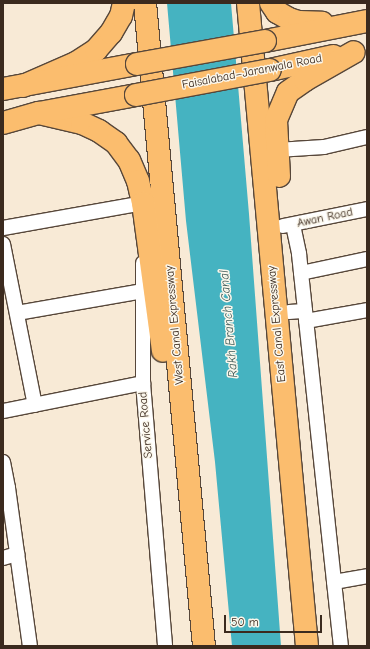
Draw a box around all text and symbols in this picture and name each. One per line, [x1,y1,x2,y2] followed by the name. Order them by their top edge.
[181,51,323,93] street label: Faisalabad–Jaranwala Road
[296,205,354,231] street label: Awan Road
[163,265,187,385] street label: West Canal Expressway
[265,265,289,383] street label: East Canal Expressway
[217,270,241,378] water label: Rakh Branch Canal
[136,391,156,459] street label: Service Road
[226,607,324,633] scale bar
[231,615,259,629] text: 50 m

